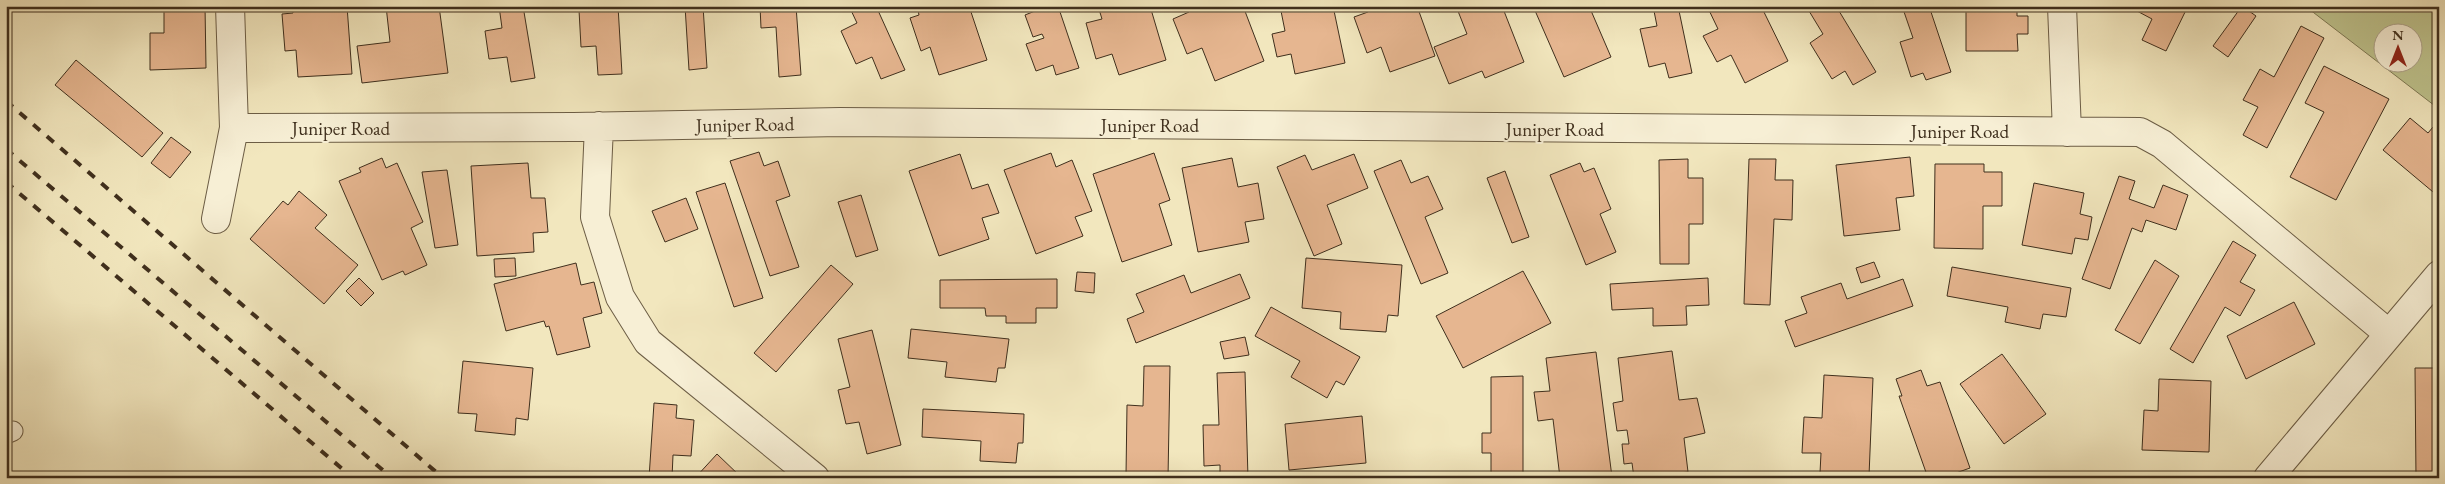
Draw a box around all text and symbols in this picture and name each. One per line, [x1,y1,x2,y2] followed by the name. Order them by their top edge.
[2372,22,2422,72] north arrow
[2392,26,2404,44] text: N
[694,111,795,138] street label: Juniper Road
[1099,113,1200,138] street label: Juniper Road
[290,116,391,141] street label: Juniper Road
[1504,117,1605,142] street label: Juniper Road
[1909,119,2010,144] street label: Juniper Road

